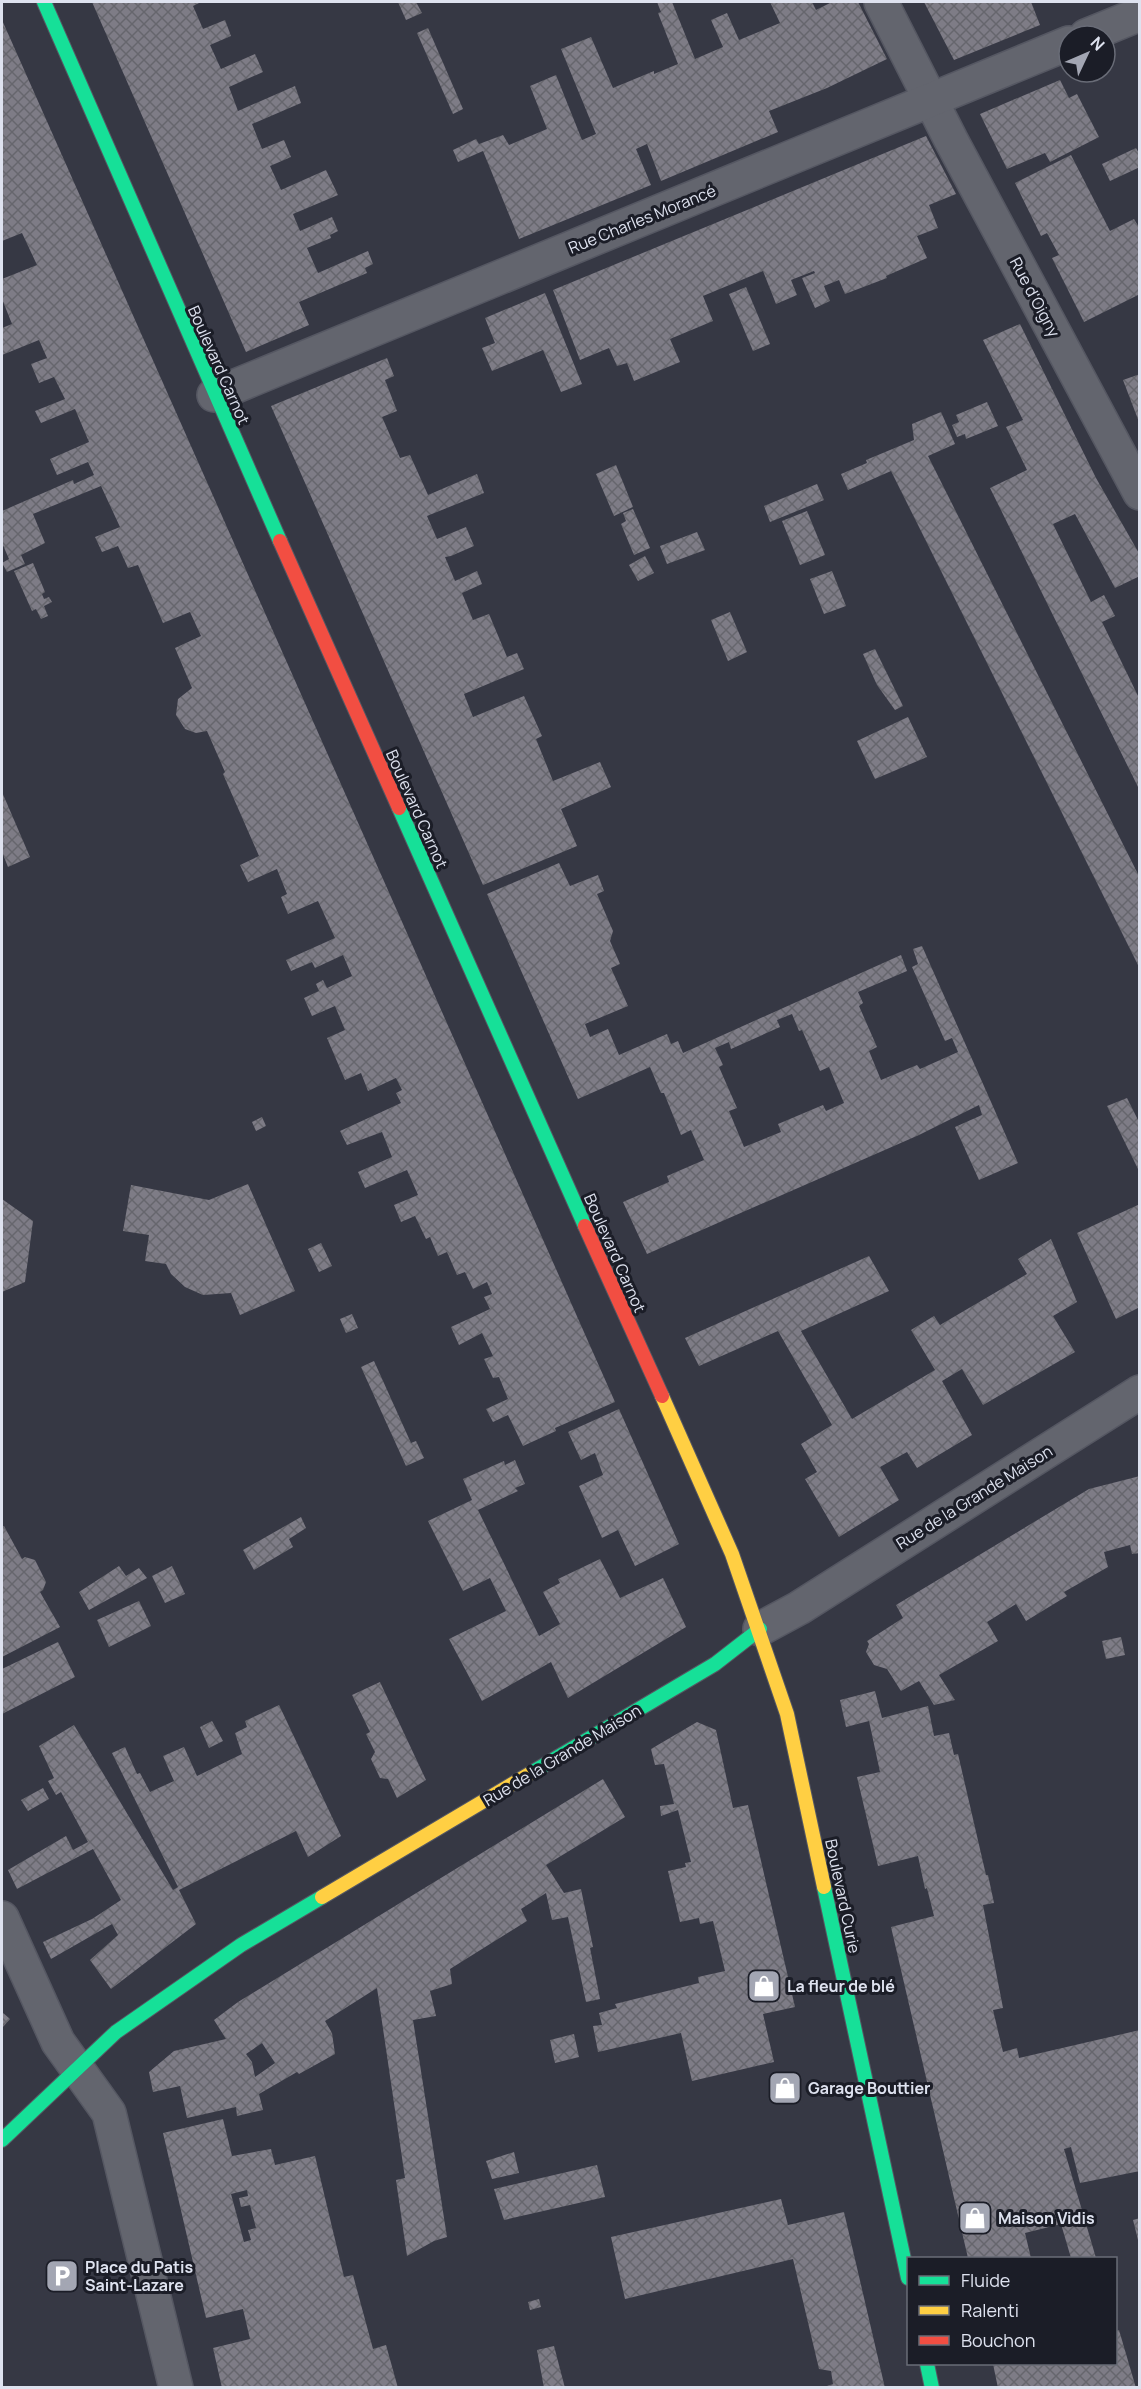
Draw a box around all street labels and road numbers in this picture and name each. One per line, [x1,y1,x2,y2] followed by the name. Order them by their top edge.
[565,179,719,259] street label: Rue Charles Morancé
[1005,253,1066,341] street label: Rue d'Oigny
[183,302,255,428] street label: Boulevard Carnot
[381,746,453,872] street label: Boulevard Carnot
[579,1190,651,1316] street label: Boulevard Carnot
[892,1440,1056,1554] street label: Rue de la Grande Maison
[479,1699,645,1811] street label: Rue de la Grande Maison
[820,1837,866,1955] street label: Boulevard Curie

